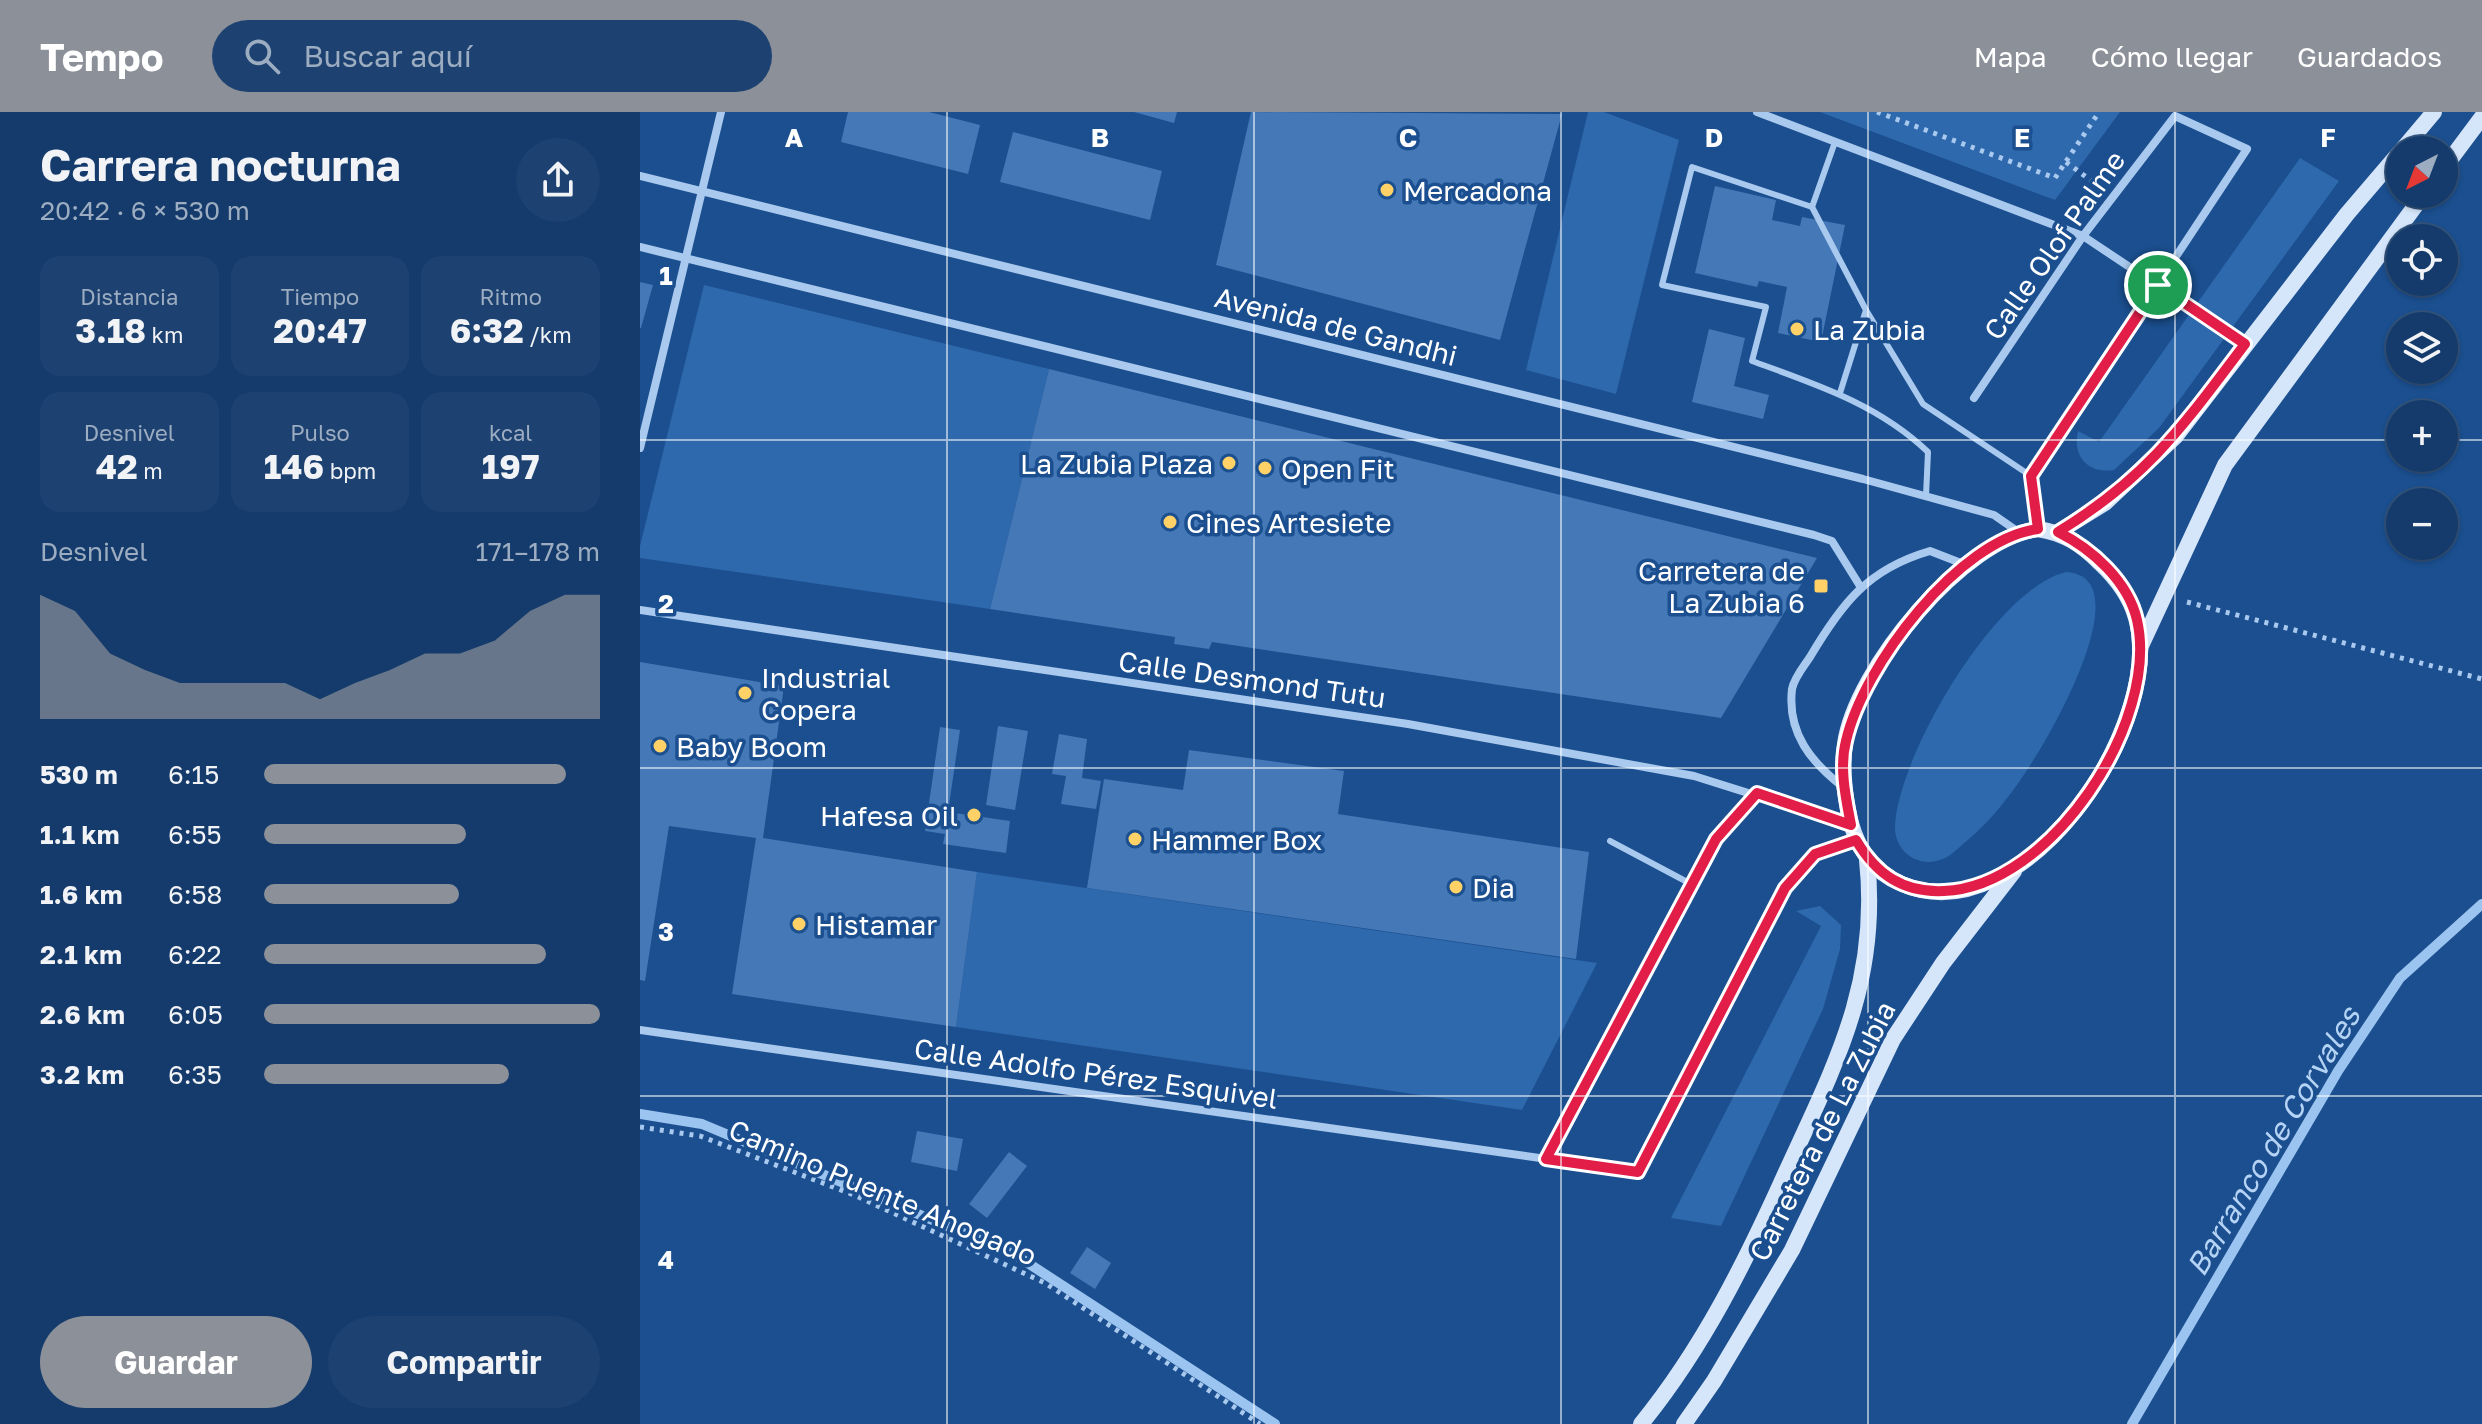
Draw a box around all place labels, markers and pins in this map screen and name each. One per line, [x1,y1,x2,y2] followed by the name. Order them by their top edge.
[1403,174,1552,207] place label: Mercadona
[1378,181,1396,199] marker: Mercadona
[2124,251,2192,319] pin
[1813,313,1926,346] place label: La Zubia
[1788,320,1806,338] marker: La Zubia
[1020,447,1213,480] place label: La Zubia Plaza
[1281,452,1395,485] place label: Open Fit
[1220,454,1238,472] marker: La Zubia Plaza
[1256,459,1274,477] marker: Open Fit
[1186,506,1392,539] place label: Cines Artesiete
[1161,513,1179,531] marker: Cines Artesiete
[1638,554,1805,619] place label: Carretera de La Zubia 6
[1812,577,1830,595] marker: Carretera de La Zubia 6
[761,661,890,726] place label: Industrial Copera
[736,684,754,702] marker: Industrial Copera
[676,730,827,763] place label: Baby Boom
[651,737,669,755] marker: Baby Boom
[820,799,958,832] place label: Hafesa Oil
[965,806,983,824] marker: Hafesa Oil
[1151,823,1322,856] place label: Hammer Box
[1126,830,1144,848] marker: Hammer Box
[1472,871,1515,904] place label: Dia
[1447,878,1465,896] marker: Dia
[815,908,937,941] place label: Histamar
[790,915,808,933] marker: Histamar

